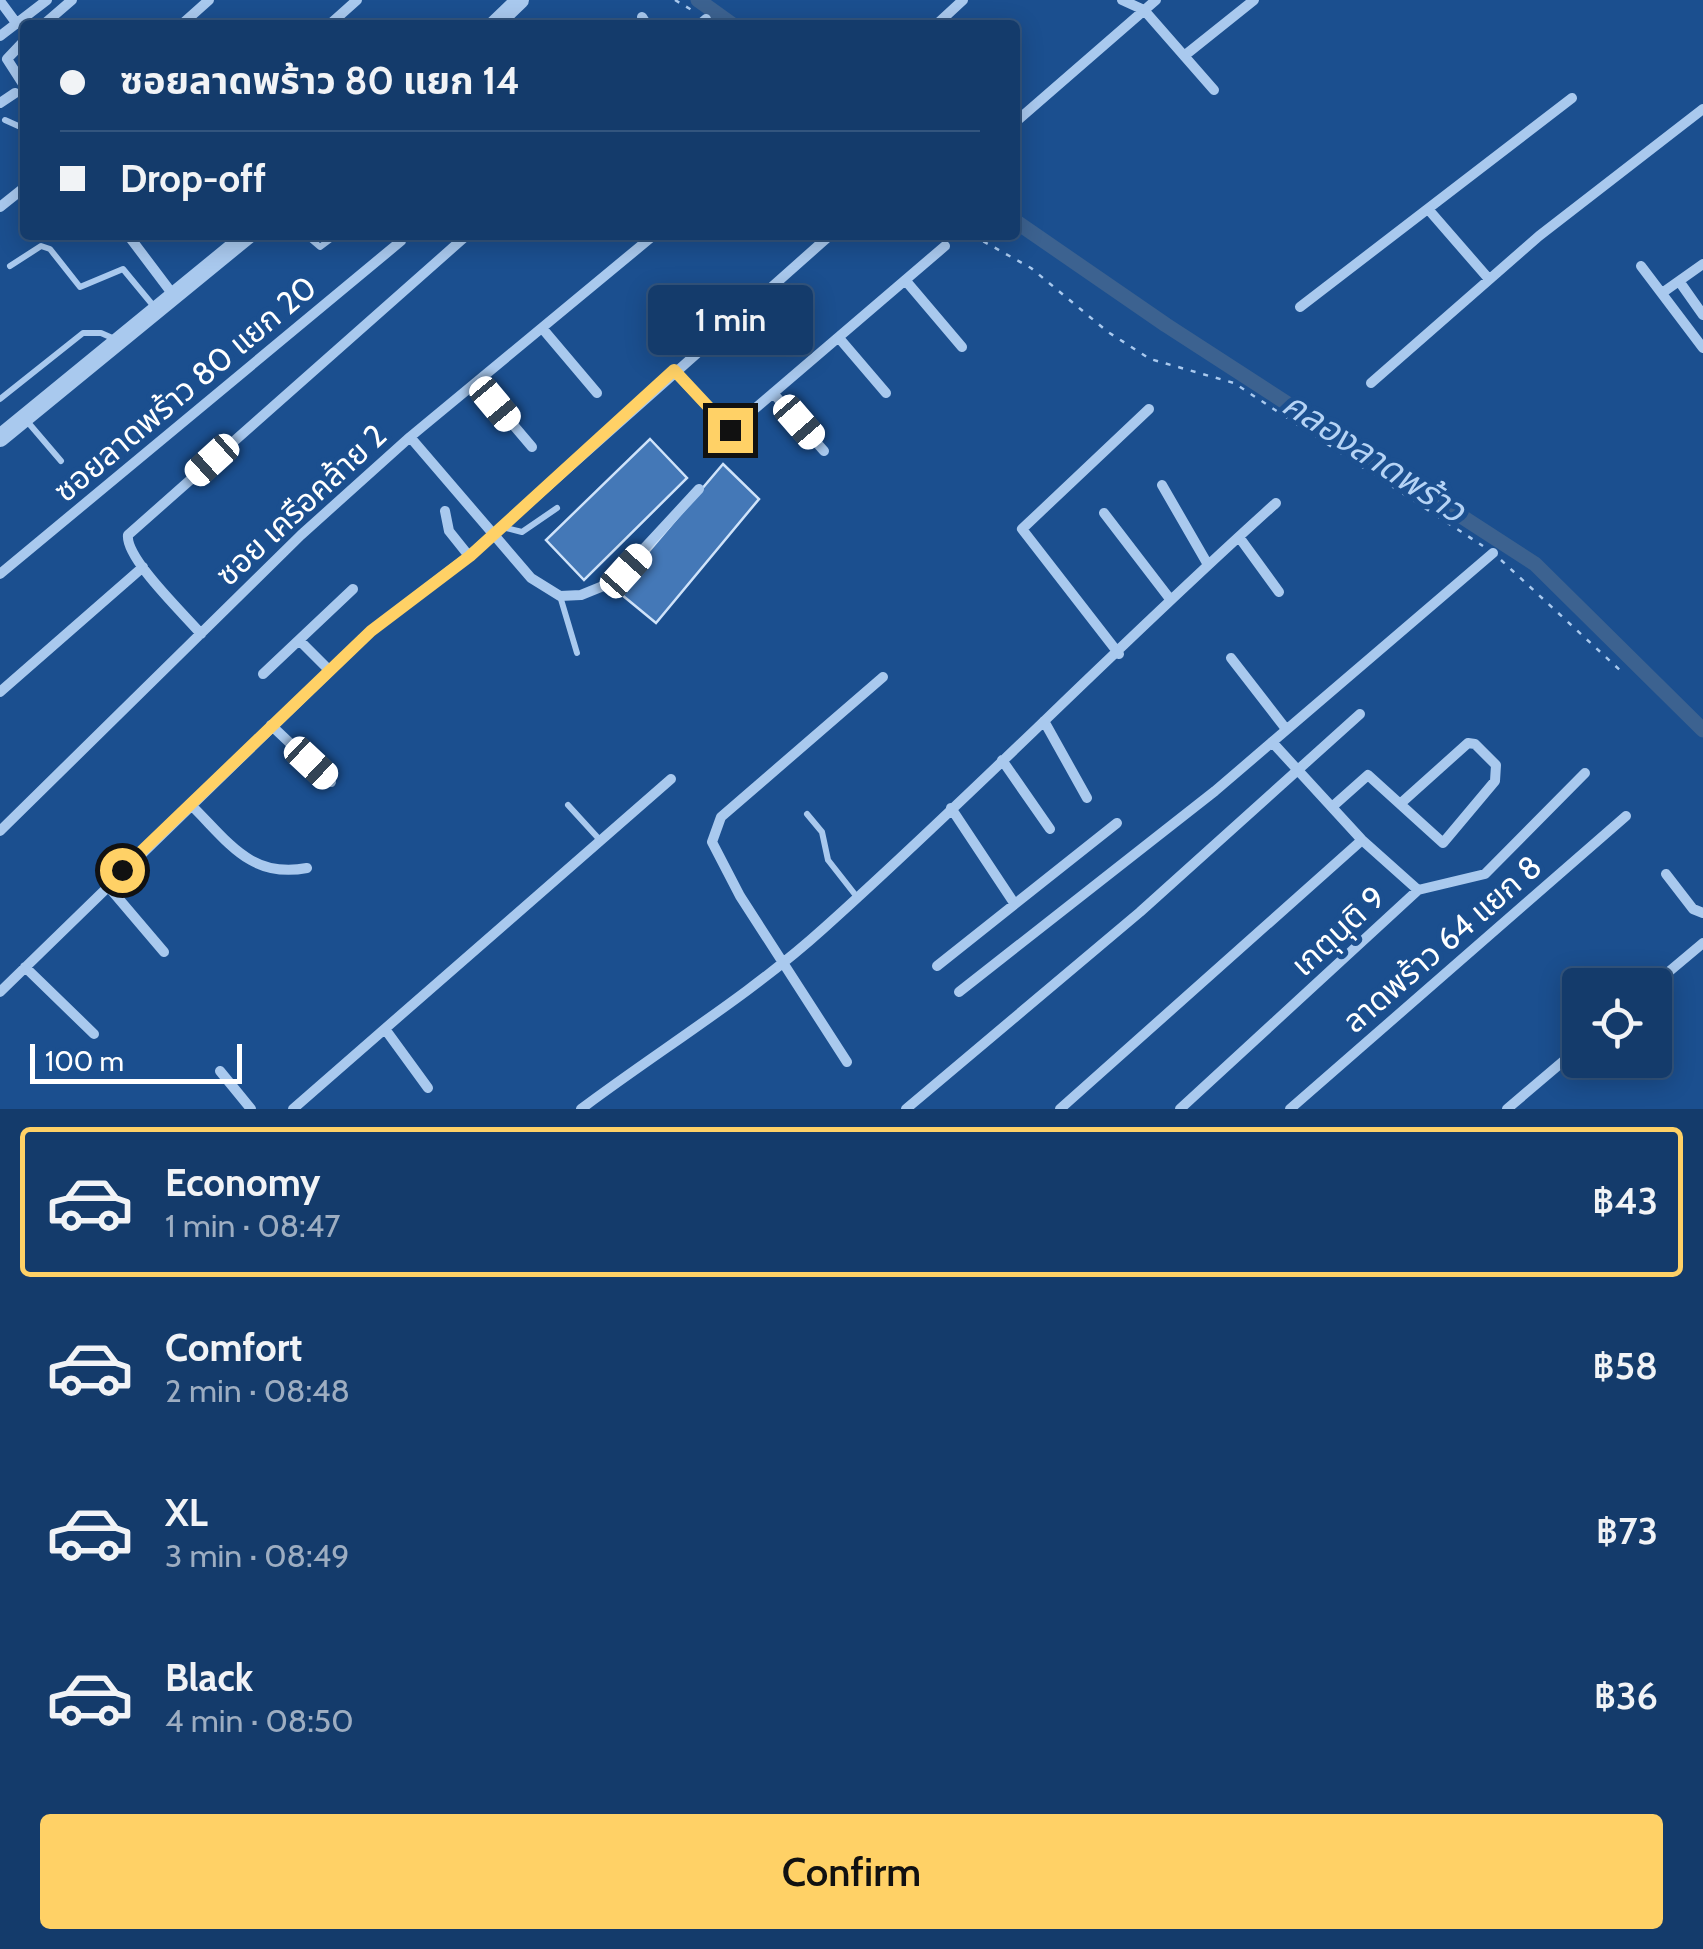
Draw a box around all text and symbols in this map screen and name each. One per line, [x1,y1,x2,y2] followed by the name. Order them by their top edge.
[120,57,520,104] text: ซอยลาดพร้าว 80 แยก 14
[120,155,266,202] text: Drop-off
[46,267,324,510] street label: ซอยลาดพร้าว 80 แยก 20
[648,285,812,355] callout: 1 min
[695,300,766,339] text: 1 min
[464,371,526,437] car
[1275,382,1475,532] water label: คลองลาดพร้าว
[768,390,830,454] car
[708,408,753,453] route end
[207,416,394,594] street label: ซอย เครือคล้าย 2
[180,429,244,491] car
[595,539,657,603] car
[279,732,343,794] car
[1334,847,1549,1041] street label: ลาดพร้าว 64 แยก 8
[100,848,145,893] route start
[1283,877,1393,984] street label: เกตุนุติ 9
[1562,968,1672,1078] map controls
[1562,968,1672,1078] button: locate
[30,1039,242,1084] scale bar
[45,1044,124,1078] text: 100 m
[45,1157,135,1247] icon: car
[165,1159,320,1206] text: Economy
[1592,1177,1658,1224] text: ฿43
[165,1206,340,1245] text: 1 min · 08:47
[45,1322,135,1412] icon: car
[165,1324,302,1371] text: Comfort
[1592,1342,1658,1389] text: ฿58
[165,1371,350,1410] text: 2 min · 08:48
[45,1487,135,1577] icon: car
[165,1489,208,1536] text: XL
[1596,1507,1658,1554] text: ฿73
[165,1536,349,1575] text: 3 min · 08:49
[45,1652,135,1742] icon: car
[165,1654,253,1701] text: Black
[1594,1672,1658,1719] text: ฿36
[165,1701,353,1740] text: 4 min · 08:50
[40,1814,1663,1929] button: Confirm

